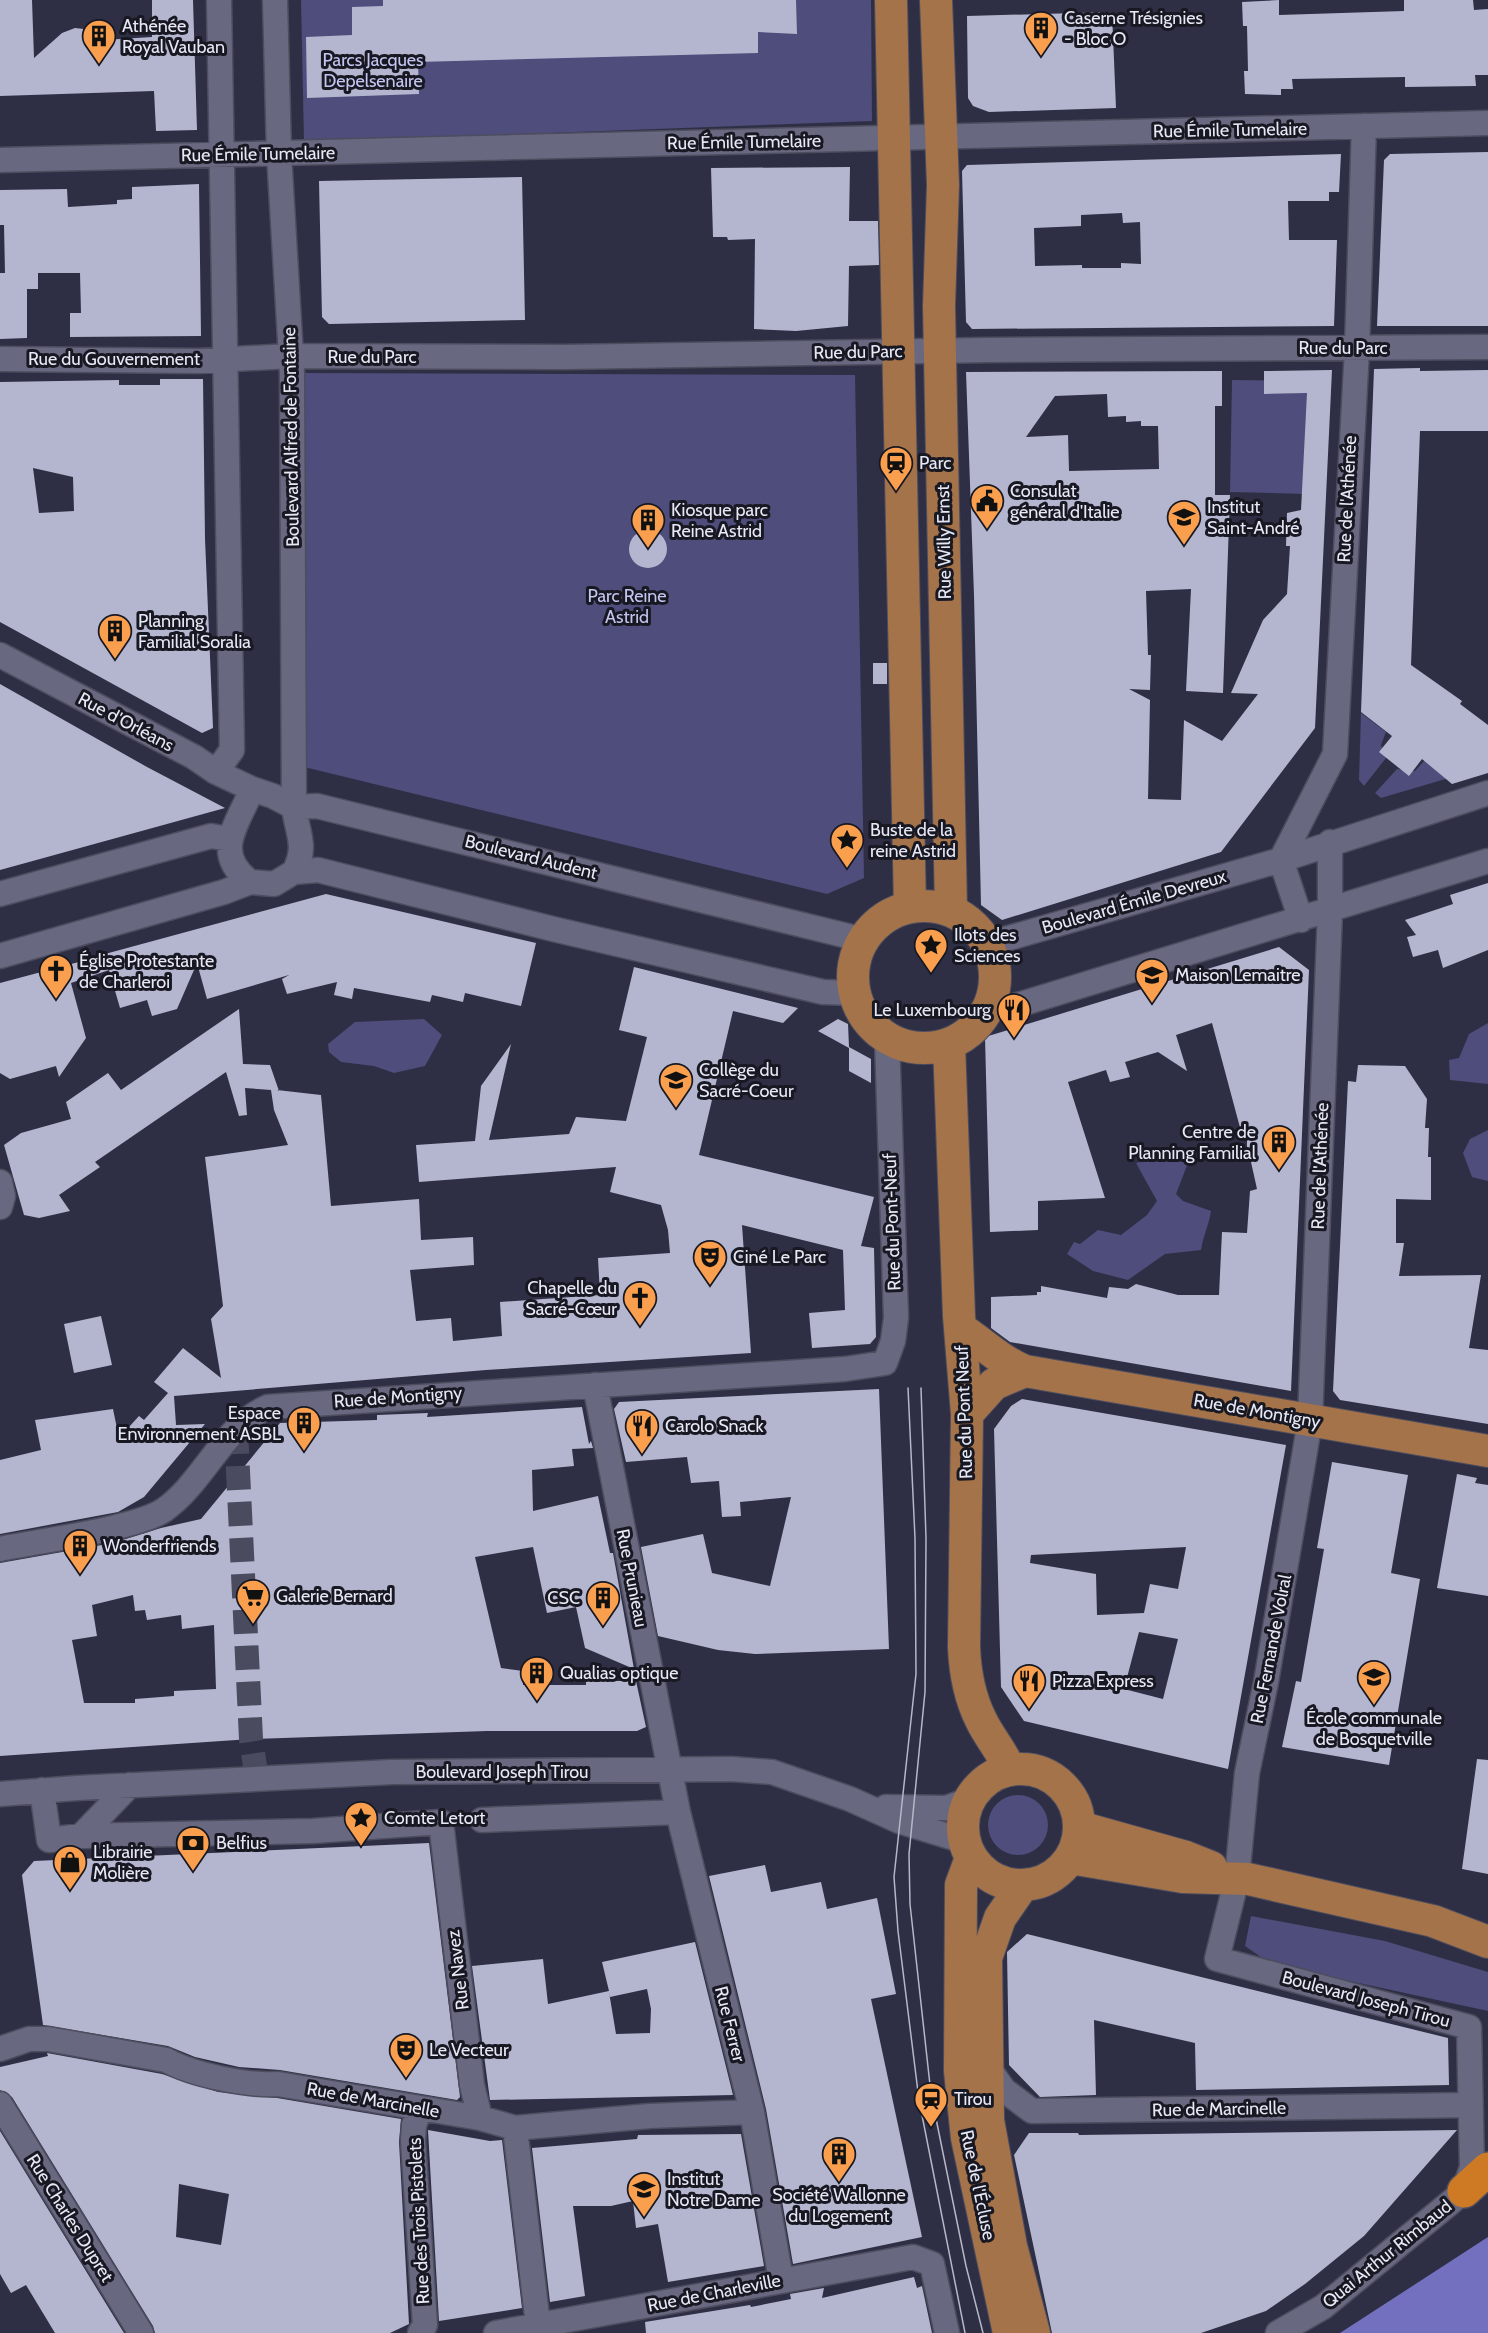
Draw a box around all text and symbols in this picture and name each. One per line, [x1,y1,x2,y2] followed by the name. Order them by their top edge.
[1064,7,1203,50] place label: Caserne Trésignies - Bloc O
[1023,10,1059,57] building icon: Caserne Trésignies - Bloc O
[122,15,225,58] place label: Athénée Royal Vauban
[81,18,117,65] building icon: Athénée Royal Vauban
[322,49,424,92] park label: Parcs Jacques Depelsenaire
[1153,118,1307,142] street label: Rue Émile Tumelaire
[667,130,821,154] street label: Rue Émile Tumelaire
[181,142,335,166] street label: Rue Émile Tumelaire
[278,327,304,547] street label: Boulevard Alfred de Fontaine
[1298,337,1388,359] street label: Rue du Parc
[813,340,903,364] street label: Rue du Parc
[327,346,417,368] street label: Rue du Parc
[28,348,200,370] street label: Rue du Gouvernement
[1333,435,1361,563] street label: Rue de l'Athénée
[878,445,914,492] station icon: Parc
[919,452,951,474] place label: Parc
[1010,480,1119,523] place label: Consulat général d'Italie
[969,483,1005,530] public building icon: Consulat général d'Italie
[932,484,956,600] street label: Rue Willy Ernst
[1207,496,1299,539] place label: Institut Saint-André
[671,499,768,542] place label: Kiosque parc Reine Astrid
[1166,499,1202,546] school or university icon: Institut Saint-André
[630,502,666,549] building icon: Kiosque parc Reine Astrid
[587,585,667,628] park label: Parc Reine Astrid
[138,610,251,653] place label: Planning Familial Soralia
[97,613,133,660] building icon: Planning Familial Soralia
[74,688,178,756] street label: Rue d'Orléans
[870,819,956,862] place label: Buste de la reine Astrid
[829,822,865,869] place icon: Buste de la reine Astrid
[462,830,600,884] street label: Boulevard Audent
[1039,865,1229,939] street label: Boulevard Émile Devreux
[954,924,1021,967] place label: Ilots des Sciences
[913,927,949,974] place icon: Ilots des Sciences
[79,950,214,993] place label: Église Protestante de Charleroi
[38,953,74,1000] church icon: Église Protestante de Charleroi
[1134,957,1170,1004] school or university icon: Maison Lemaitre
[1175,964,1300,986] place label: Maison Lemaitre
[996,992,1032,1039] restaurant icon: Le Luxembourg
[873,999,992,1021] place label: Le Luxembourg
[699,1059,794,1102] place label: Collège du Sacré-Coeur
[658,1062,694,1109] school or university icon: Collège du Sacré-Coeur
[1307,1102,1333,1230] street label: Rue de l'Athénée
[1128,1121,1257,1164] place label: Centre de Planning Familial
[1261,1124,1297,1171] building icon: Centre de Planning Familial
[879,1153,905,1291] street label: Rue du Pont-Neuf
[692,1239,728,1286] theatre icon: Ciné Le Parc
[733,1246,826,1268] place label: Ciné Le Parc
[525,1277,617,1320] place label: Chapelle du Sacré-Cœur
[622,1280,658,1327] church icon: Chapelle du Sacré-Cœur
[951,1345,977,1479] street label: Rue du Pont Neuf
[333,1382,463,1412] street label: Rue de Montigny
[1192,1389,1322,1433] street label: Rue de Montigny
[118,1402,281,1445] place label: Espace Environnement ASBL
[286,1405,322,1452] building icon: Espace Environnement ASBL
[624,1408,660,1455] restaurant icon: Carolo Snack
[665,1415,764,1437] place label: Carolo Snack
[612,1527,652,1629] street label: Rue Prunieau
[62,1528,98,1575] building icon: Wonderfriends
[103,1535,216,1557] place label: Wonderfriends
[1246,1572,1296,1725] street label: Rue Fernande Volral
[235,1578,271,1625] supermarket icon: Galerie Bernard
[585,1580,621,1627] building icon: CSC
[276,1585,393,1607] place label: Galerie Bernard
[547,1587,580,1609] place label: CSC
[519,1655,555,1702] building icon: Qualias optique
[1356,1659,1392,1706] school or university icon: École communale de Bosquetville
[560,1662,678,1684] place label: Qualias optique
[1011,1663,1047,1710] restaurant icon: Pizza Express
[1052,1670,1154,1692] place label: Pizza Express
[1306,1707,1442,1750] place label: École communale de Bosquetville
[415,1761,589,1783] street label: Boulevard Joseph Tirou
[343,1800,379,1847] place icon: Comte Letort
[384,1807,485,1829] place label: Comte Letort
[175,1825,211,1872] bank icon: Belfius
[216,1832,267,1854] place label: Belfius
[93,1841,153,1884] place label: Librairie Molière
[52,1844,88,1891] shop icon: Librairie Molière
[442,1928,474,2011] street label: Rue Navez
[1280,1966,1452,2032] street label: Boulevard Joseph Tirou
[710,1984,750,2064] street label: Rue Ferrer
[388,2032,424,2079] theatre icon: Le Vecteur
[429,2039,509,2061] place label: Le Vecteur
[305,2078,441,2122] street label: Rue de Marcinelle
[913,2081,949,2128] station icon: Tirou
[954,2088,992,2110] place label: Tirou
[1152,2097,1286,2121] street label: Rue de Marcinelle
[956,2128,1000,2242] street label: Rue de l'Écluse
[821,2136,857,2183] building icon: Société Wallonne du Logement
[404,2137,434,2305] street label: Rue des Trois Pistolets
[22,2150,118,2286] street label: Rue Charles Dupret
[667,2168,761,2211] place label: Institut Notre Dame
[626,2171,662,2218] school or university icon: Institut Notre Dame
[772,2184,906,2227] place label: Société Wallonne du Logement
[1318,2195,1456,2313] street label: Quai Arthur Rimbaud
[645,2269,783,2317] street label: Rue de Charleville

